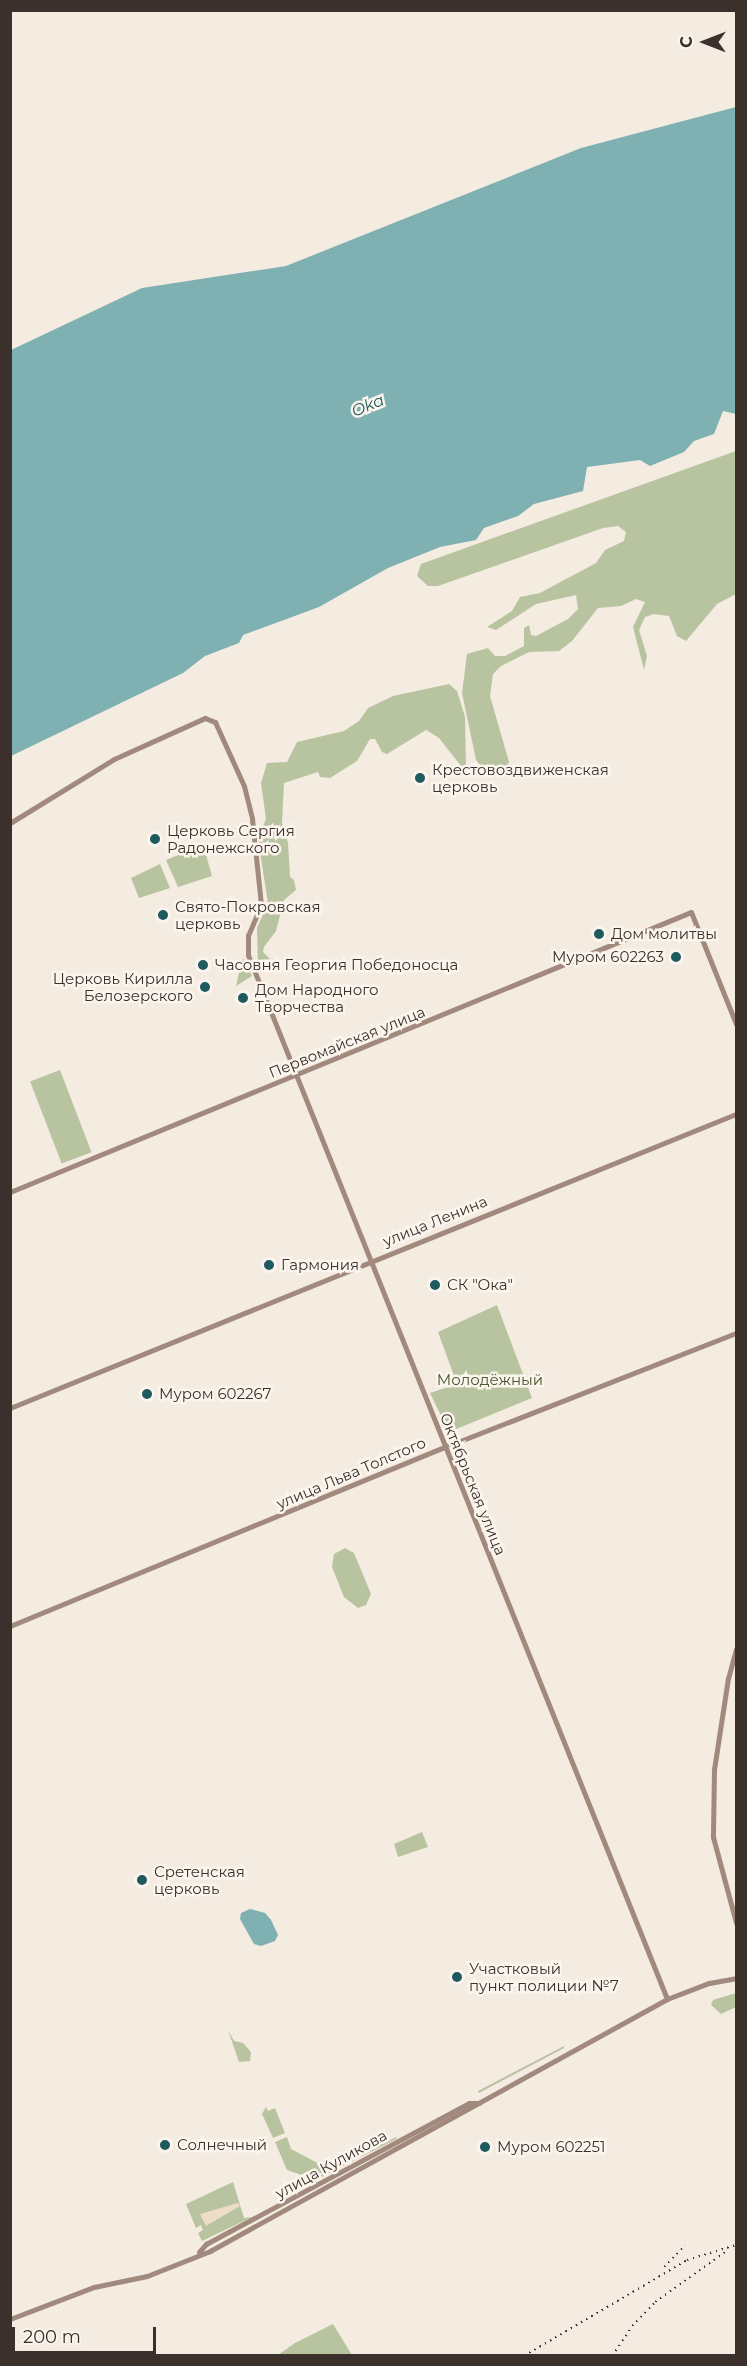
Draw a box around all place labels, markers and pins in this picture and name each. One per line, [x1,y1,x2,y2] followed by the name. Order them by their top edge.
[432,760,609,795] place label: Крестовоздвиженская церковь
[413,771,427,785] marker: Крестовоздвиженская церковь
[167,821,295,856] place label: Церковь Сергия Радонежского
[148,832,162,846] marker: Церковь Сергия Радонежского
[175,897,321,932] place label: Свято-Покровская церковь
[156,908,170,922] marker: Свято-Покровская церковь
[611,925,717,943] place label: Дом молитвы
[592,927,606,941] marker: Дом молитвы
[552,948,664,966] place label: Муром 602263
[669,950,683,964] marker: Муром 602263
[215,956,458,974] place label: Часовня Георгия Победоносца
[196,958,210,972] marker: Часовня Георгия Победоносца
[53,969,193,1004] place label: Церковь Кирилла Белозерского
[198,980,212,994] marker: Церковь Кирилла Белозерского
[255,980,379,1015] place label: Дом Народного Творчества
[236,991,250,1005] marker: Дом Народного Творчества
[281,1256,359,1274] place label: Гармония
[262,1258,276,1272] marker: Гармония
[447,1276,513,1294] place label: СК "Ока"
[428,1278,442,1292] marker: СК "Ока"
[159,1385,271,1403] place label: Муром 602267
[140,1387,154,1401] marker: Муром 602267
[154,1862,245,1897] place label: Сретенская церковь
[135,1873,149,1887] marker: Сретенская церковь
[469,1959,619,1994] place label: Участковый пункт полиции №7
[450,1970,464,1984] marker: Участковый пункт полиции №7
[177,2136,267,2154] place label: Солнечный
[158,2138,172,2152] marker: Солнечный
[497,2138,605,2156] place label: Муром 602251
[478,2140,492,2154] marker: Муром 602251

